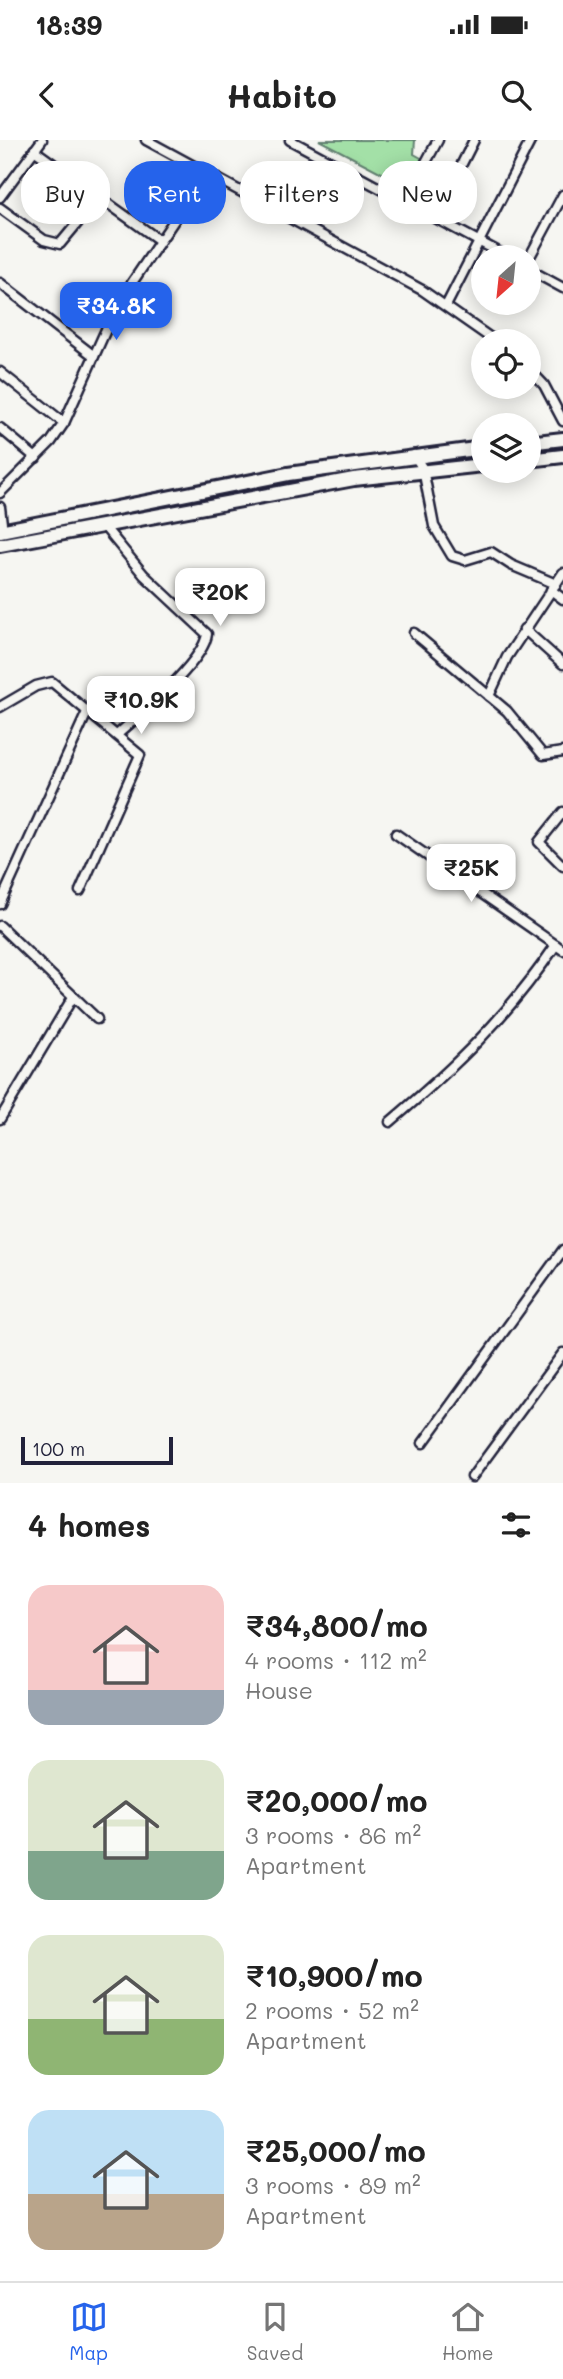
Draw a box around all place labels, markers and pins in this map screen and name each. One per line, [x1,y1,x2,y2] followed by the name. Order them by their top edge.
[59,282,173,342] pin: ₹34.8K
[179,568,261,628] pin: ₹20K
[84,676,198,736] pin: ₹10.9K
[430,844,512,904] pin: ₹25K

